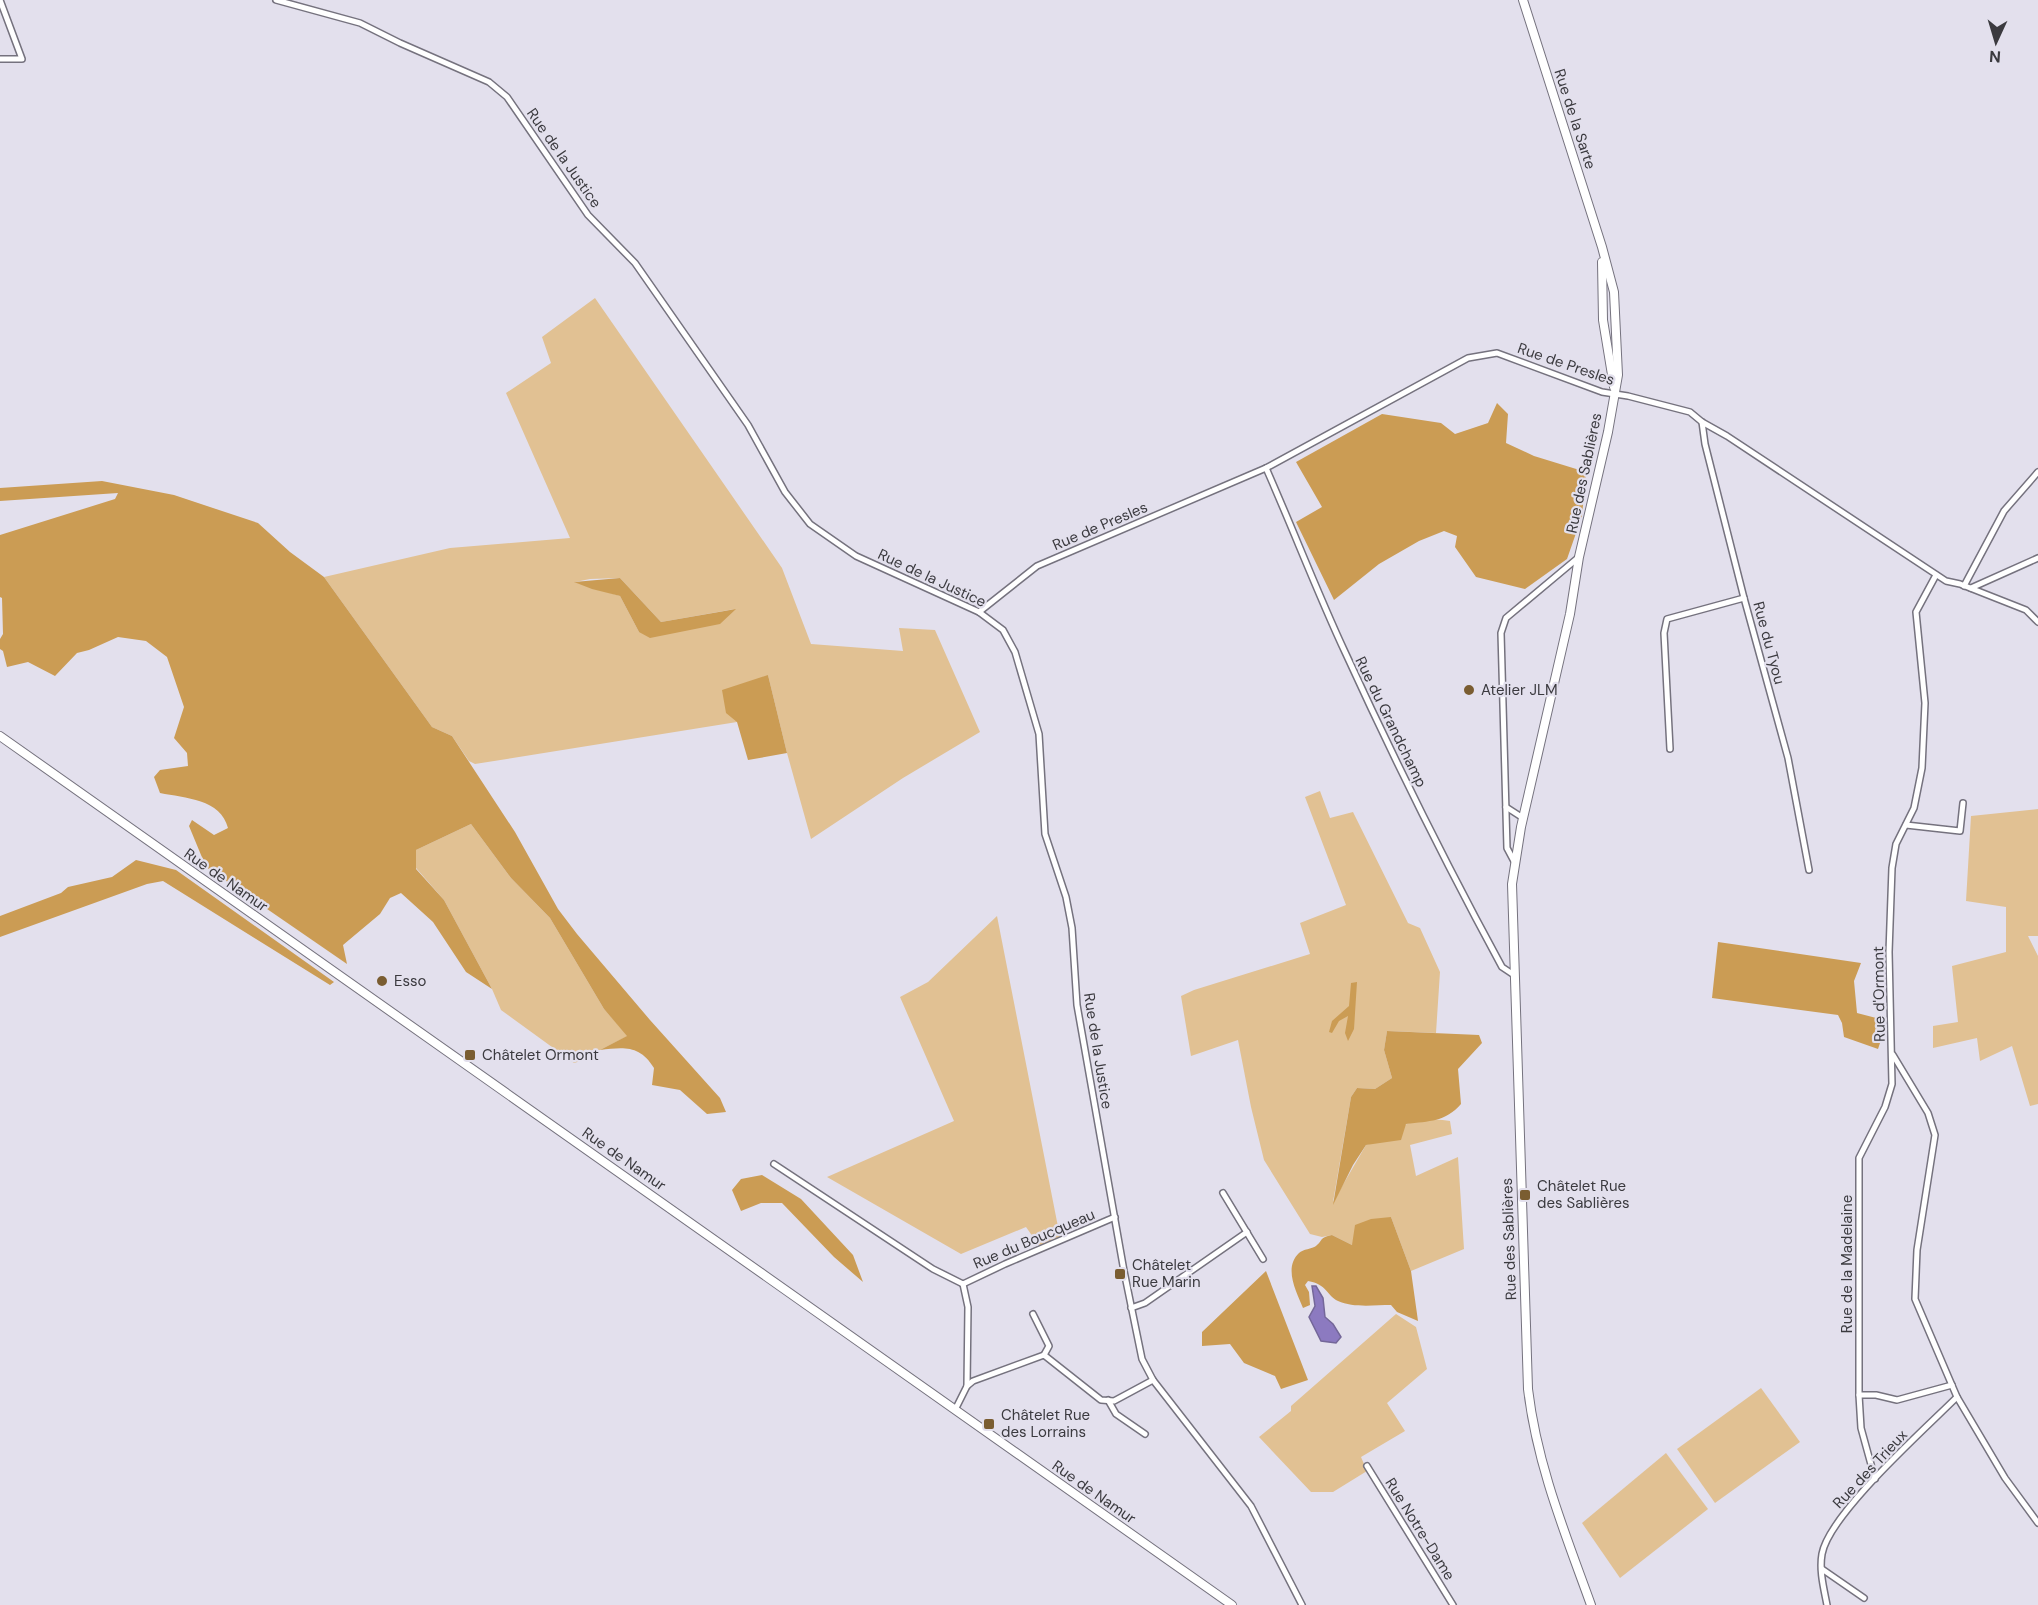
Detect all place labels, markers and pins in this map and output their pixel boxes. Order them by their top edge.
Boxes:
place label: Atelier JLM [1481,680,1558,700]
marker: Atelier JLM [1462,683,1476,697]
place label: Esso [394,971,427,991]
marker: Esso [375,974,389,988]
place label: Châtelet Ormont [482,1045,599,1065]
marker: Châtelet Ormont [463,1048,477,1062]
place label: Châtelet Rue des Sablières [1537,1176,1629,1213]
marker: Châtelet Rue des Sablières [1518,1188,1532,1202]
place label: Châtelet Rue Marin [1132,1255,1201,1292]
marker: Châtelet Rue Marin [1113,1267,1127,1281]
place label: Châtelet Rue des Lorrains [1001,1405,1090,1442]
marker: Châtelet Rue des Lorrains [982,1417,996,1431]

